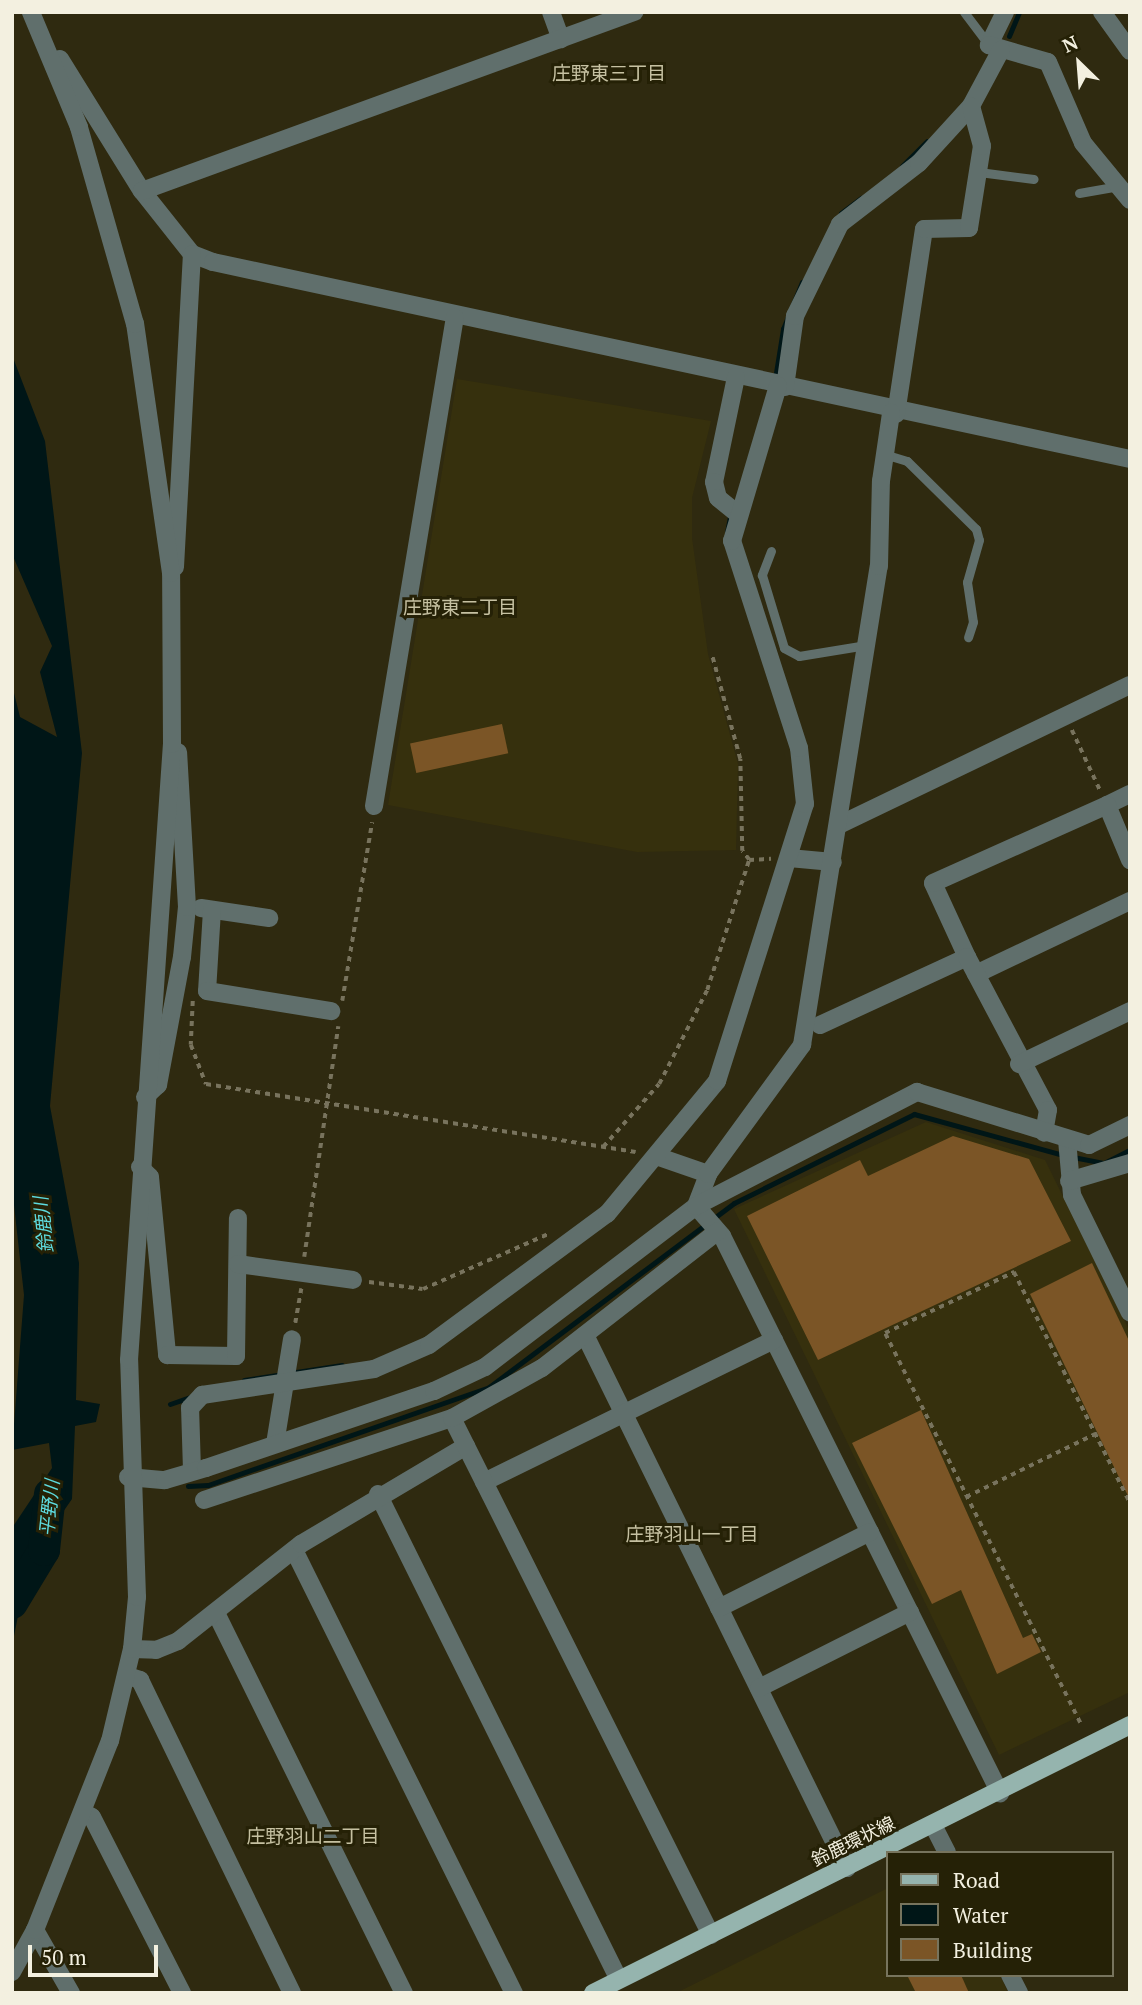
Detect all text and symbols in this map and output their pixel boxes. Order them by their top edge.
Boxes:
north arrow [1044,28,1114,98]
text: N [1058,29,1082,58]
district label: 庄野東三丁目 [552,62,666,84]
district label: 庄野東二丁目 [403,596,517,618]
water label: 鈴鹿川 [29,1195,57,1255]
water label: 平野川 [35,1478,63,1538]
district label: 庄野羽山一丁目 [626,1523,758,1545]
street label: 鈴鹿環状線 [808,1812,898,1870]
district label: 庄野羽山二丁目 [247,1825,379,1847]
legend [886,1851,1114,1977]
text: Road [953,1866,1000,1894]
text: Water [953,1901,1008,1929]
scale bar [32,1932,161,1976]
text: Building [953,1936,1032,1964]
text: 50 m [41,1943,87,1971]

